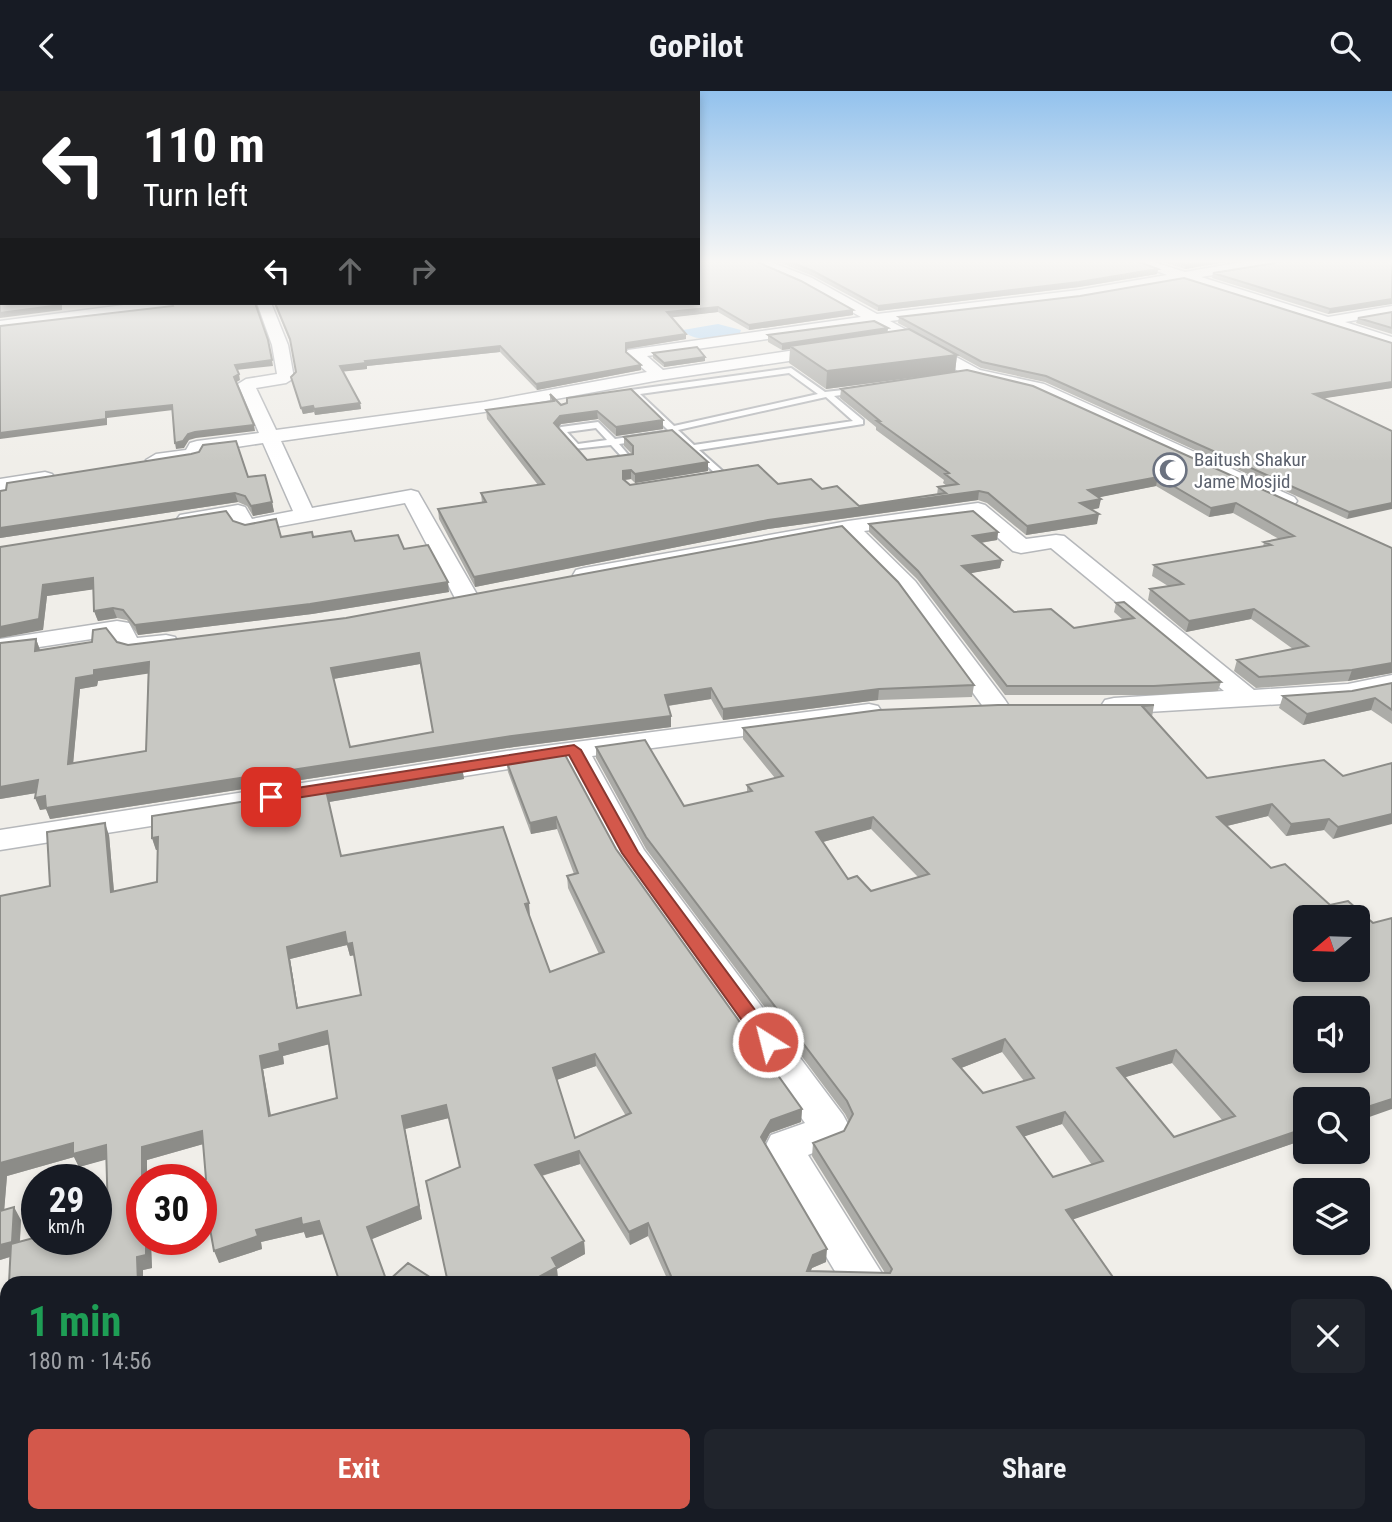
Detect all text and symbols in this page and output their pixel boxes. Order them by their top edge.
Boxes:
icon: back [28,27,66,65]
text: GoPilot [649,27,743,65]
icon: search [1326,27,1364,65]
text: 110 m [143,117,265,174]
icon: left [28,119,119,210]
text: Turn left [143,176,248,214]
icon: left [258,252,296,290]
icon: ahead [331,252,369,290]
icon: right [404,252,442,290]
place label: Baitush Shakur Jame Mosjid [1194,448,1307,493]
mosque icon: Baitush Shakur Jame Mosjid [1151,451,1189,489]
pin [241,767,301,827]
icon: arrive [252,778,290,816]
north arrow [1293,905,1370,982]
map controls [1293,905,1370,1255]
button: sound [1293,996,1370,1073]
position arrow [731,1005,805,1079]
button: search [1293,1087,1370,1164]
speed limit sign: 30 [126,1164,217,1255]
button: layers [1293,1178,1370,1255]
text: 29 [49,1180,84,1221]
text: km/h [48,1216,85,1237]
text: 1 min [28,1297,121,1346]
button: close [1291,1299,1365,1373]
text: 180 m · 14:56 [28,1348,152,1375]
button: Exit [28,1429,690,1509]
button: Share [704,1429,1365,1509]

